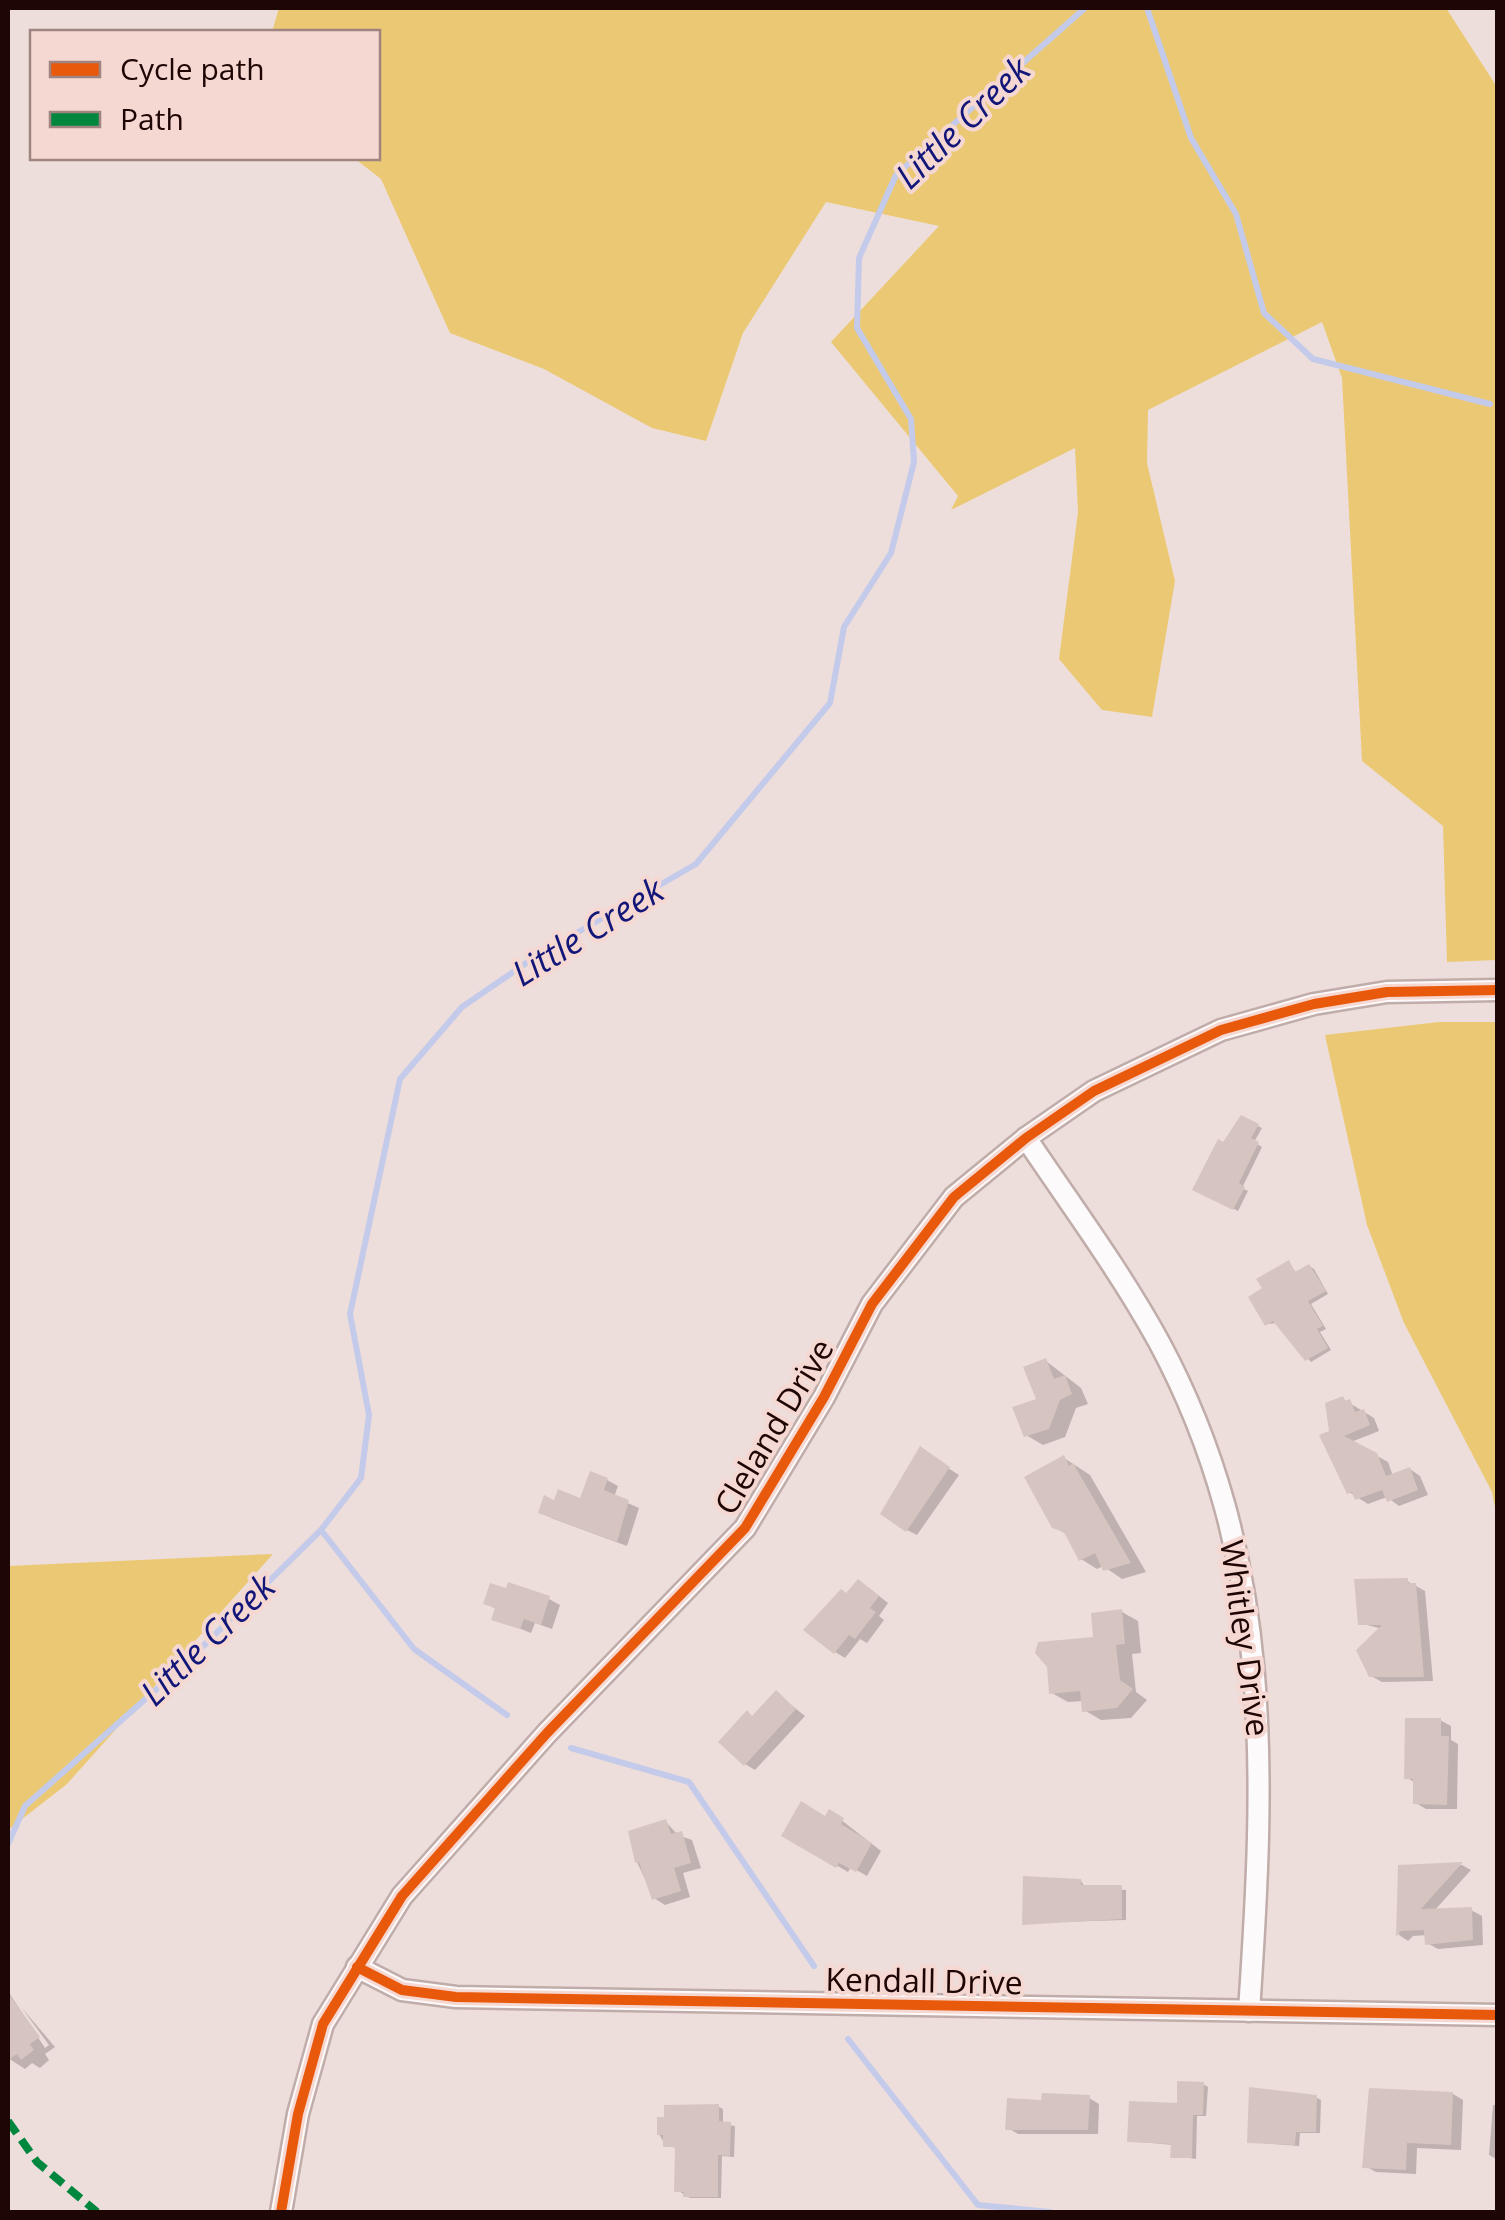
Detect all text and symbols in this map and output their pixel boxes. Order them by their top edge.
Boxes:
legend [30,30,380,160]
water label: Little Creek [884,45,1041,198]
text: Cycle path [120,48,265,89]
text: Path [120,98,184,139]
water label: Little Creek [502,865,673,996]
street label: Cleland Drive [704,1330,842,1522]
street label: Whitley Drive [1211,1537,1281,1739]
water label: Little Creek [129,1562,286,1715]
street label: Kendall Drive [825,1957,1023,2003]

